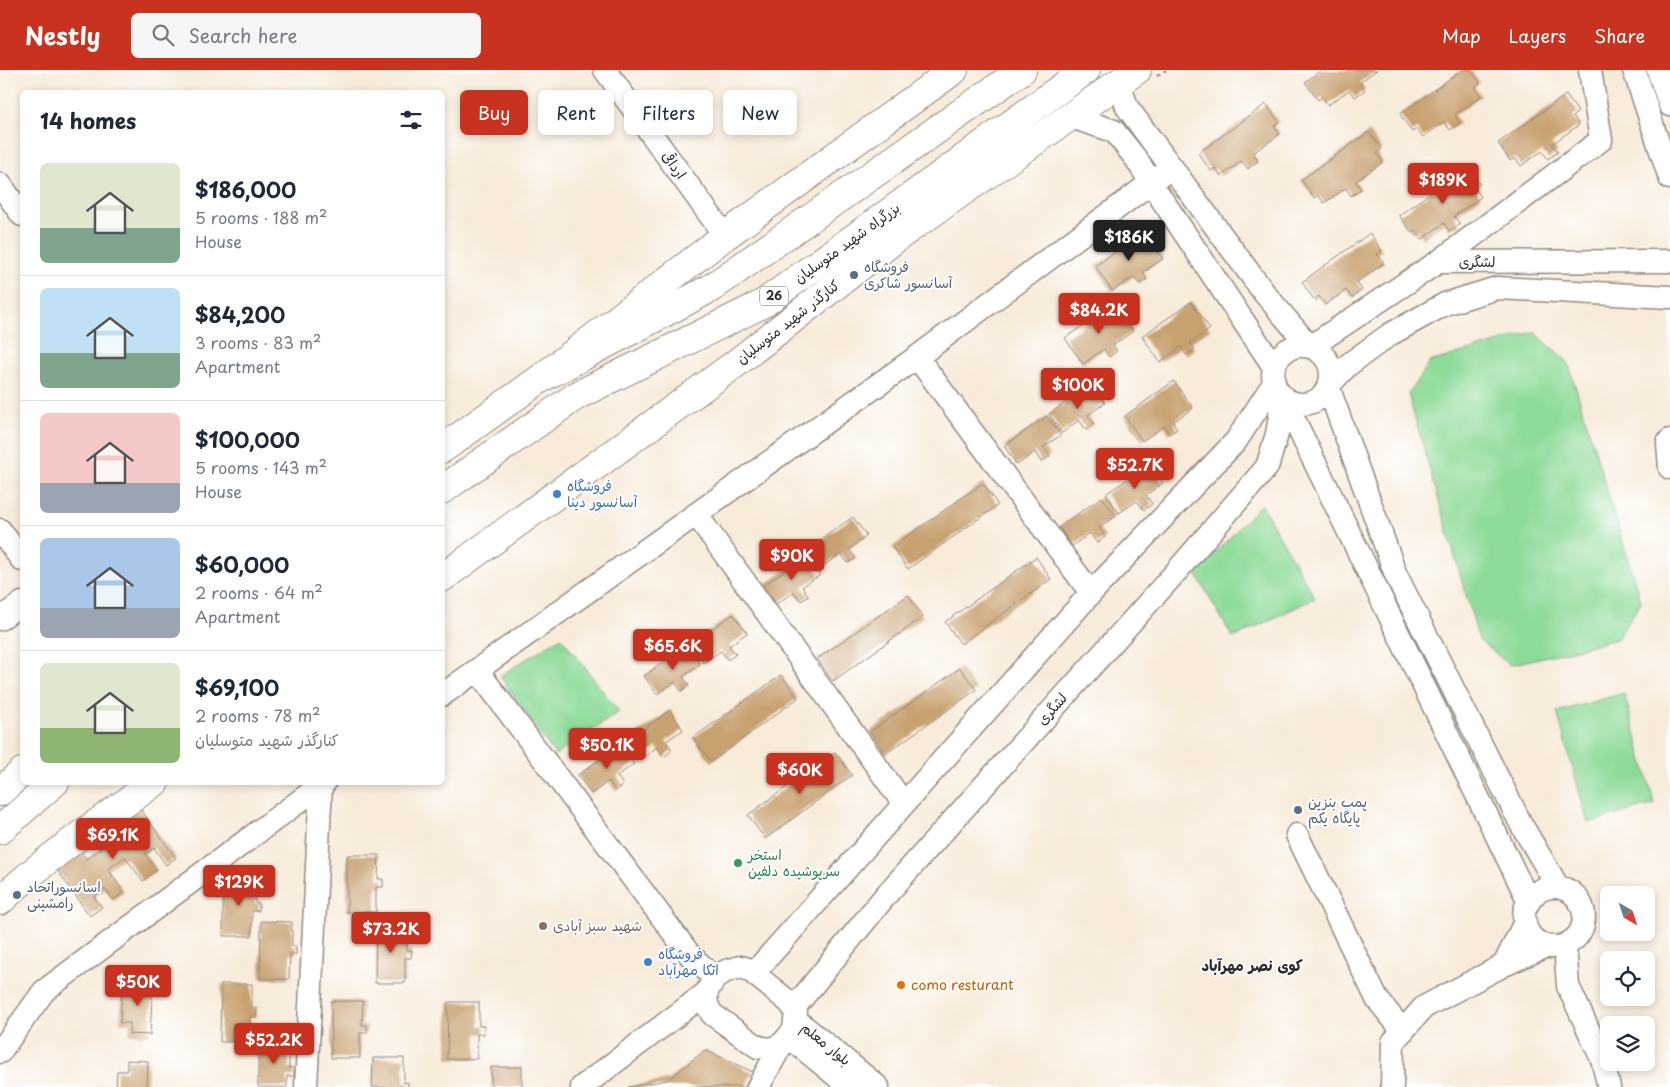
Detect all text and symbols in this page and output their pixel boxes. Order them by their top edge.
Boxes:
search box [131,13,481,58]
text: Nestly [25,17,101,53]
icon: search [149,21,177,49]
text: Search here [189,21,297,49]
text: Map [1442,22,1481,49]
text: Layers [1509,22,1566,49]
text: Share [1594,22,1645,49]
chip: Buy [460,90,528,135]
chip: Rent [538,90,614,135]
chip: Filters [624,90,713,135]
chip: New [723,90,797,135]
text: 14 homes [40,104,136,136]
icon: filters [397,106,425,134]
street label: ارداقی [657,146,692,183]
pin: $189K [1408,162,1478,205]
text: $189K [1419,167,1467,191]
text: $186,000 [195,173,296,205]
icon: home [80,183,140,243]
street label: بزرگراه شهید متوسلیان [790,197,904,288]
text: 5 rooms · 188 m² [195,205,327,229]
pin: $186K [1094,220,1164,262]
text: $186K [1104,224,1154,248]
text: House [195,229,242,253]
street label: لشگری [1459,251,1495,272]
place label: فروشگاه آسانسور شاکری [864,256,953,293]
marker: فروشگاه آسانسور شاکری [848,269,860,281]
street label: کنارگذر شهید متوسلیان [732,275,844,369]
road number: 26 [760,287,788,306]
pin: $84.2K [1058,292,1140,335]
text: $84.2K [1070,297,1128,321]
text: $84,200 [195,298,285,330]
icon: home [80,308,140,368]
text: 3 rooms · 83 m² [195,330,321,354]
text: Apartment [195,354,280,378]
pin: $100K [1043,368,1113,410]
text: $100K [1052,372,1104,396]
text: $100,000 [195,423,300,455]
icon: home [80,433,140,493]
pin: $52.7K [1094,448,1176,490]
text: $52.7K [1107,452,1163,476]
text: 5 rooms · 143 m² [195,455,327,479]
place label: فروشگاه آسانسور دینا [567,475,638,512]
text: House [195,479,242,503]
marker: فروشگاه آسانسور دینا [551,488,563,500]
pin: $90K [762,538,822,581]
text: $90K [770,543,814,567]
text: $60,000 [195,548,289,580]
icon: home [80,558,140,618]
text: 2 rooms · 64 m² [195,580,323,604]
text: Apartment [195,604,280,628]
pin: $65.6K [632,628,714,671]
text: $65.6K [644,633,702,657]
text: $69,100 [195,671,279,703]
icon: home [80,683,140,743]
street label: لشگری [1032,688,1072,729]
text: 2 rooms · 78 m² [195,703,321,727]
text: کنارگذر شهید متوسلیان [195,727,339,751]
pin: $50.1K [566,728,648,770]
text: $50.1K [580,732,634,756]
pin: $60K [770,752,830,795]
text: $60K [777,757,823,781]
place label: پمپ بنزين پايگاه يكم [1308,791,1367,829]
marker: پمپ بنزين پايگاه يكم [1292,804,1304,816]
pin: $69.1K [72,818,154,860]
text: $69.1K [87,822,139,846]
place label: استخر سرپوشیده دلفین [747,844,840,881]
marker: استخر سرپوشیده دلفین [732,857,744,869]
pin: $129K [204,864,274,907]
text: $129K [214,869,264,893]
place label: اسانسوراتحاد رامشینی [27,876,101,913]
north arrow [1600,886,1655,941]
map controls [1600,886,1655,1071]
marker: اسانسوراتحاد رامشینی [11,889,23,901]
pin: $73.2K [350,912,432,954]
place label: شهید سبز آبادی [553,915,642,936]
text: $73.2K [362,916,420,940]
marker: شهید سبز آبادی [537,920,549,932]
place label: فروشگاه اتکا مهرآباد [658,943,719,980]
button: locate [1600,951,1655,1006]
district label: کوی نصر مهرآباد [1201,953,1303,976]
marker: فروشگاه اتکا مهرآباد [642,956,654,968]
pin: $50K [108,964,168,1007]
text: $50K [116,969,160,993]
place label: como resturant [911,974,1014,995]
marker: como resturant [895,979,907,991]
button: layers [1600,1016,1655,1071]
street label: بلوار معلم [796,1017,856,1071]
pin: $52.2K [233,1022,315,1065]
text: $52.2K [245,1027,303,1051]

